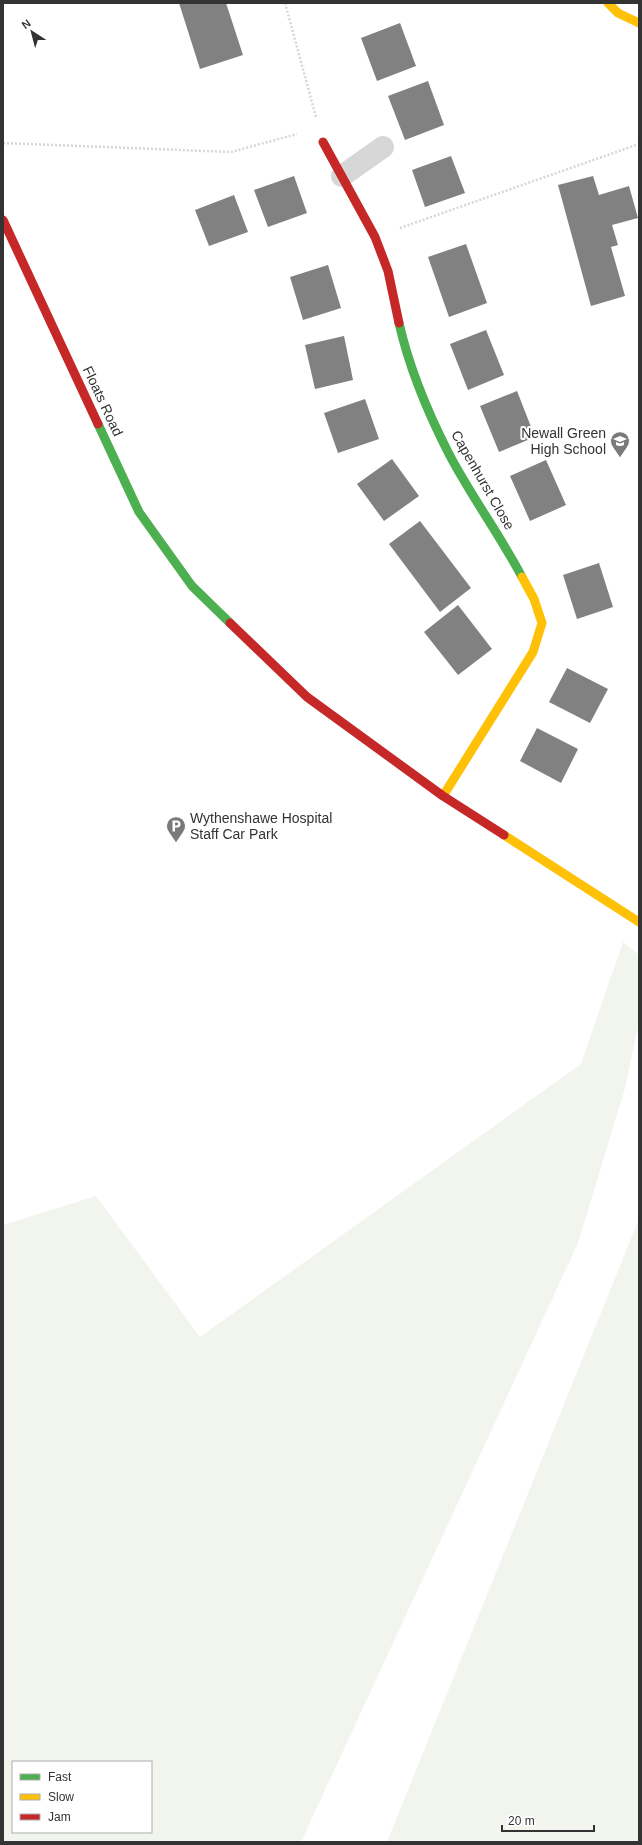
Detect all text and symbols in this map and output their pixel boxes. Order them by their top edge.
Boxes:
north arrow [12,12,52,52]
text: N [19,17,33,31]
street label: Floats Road [80,363,126,439]
place label: Newall Green High School [521,425,606,457]
street label: Capenhurst Close [448,427,518,533]
school or university icon: Newall Green High School [609,430,631,458]
place label: Wythenshawe Hospital Staff Car Park [190,810,332,842]
parking icon: Wythenshawe Hospital Staff Car Park [165,815,187,843]
legend [12,1761,152,1833]
text: Fast [48,1770,72,1784]
text: Slow [48,1790,74,1804]
scale bar [502,1807,594,1833]
text: Jam [48,1810,71,1824]
text: 20 m [508,1814,535,1828]

